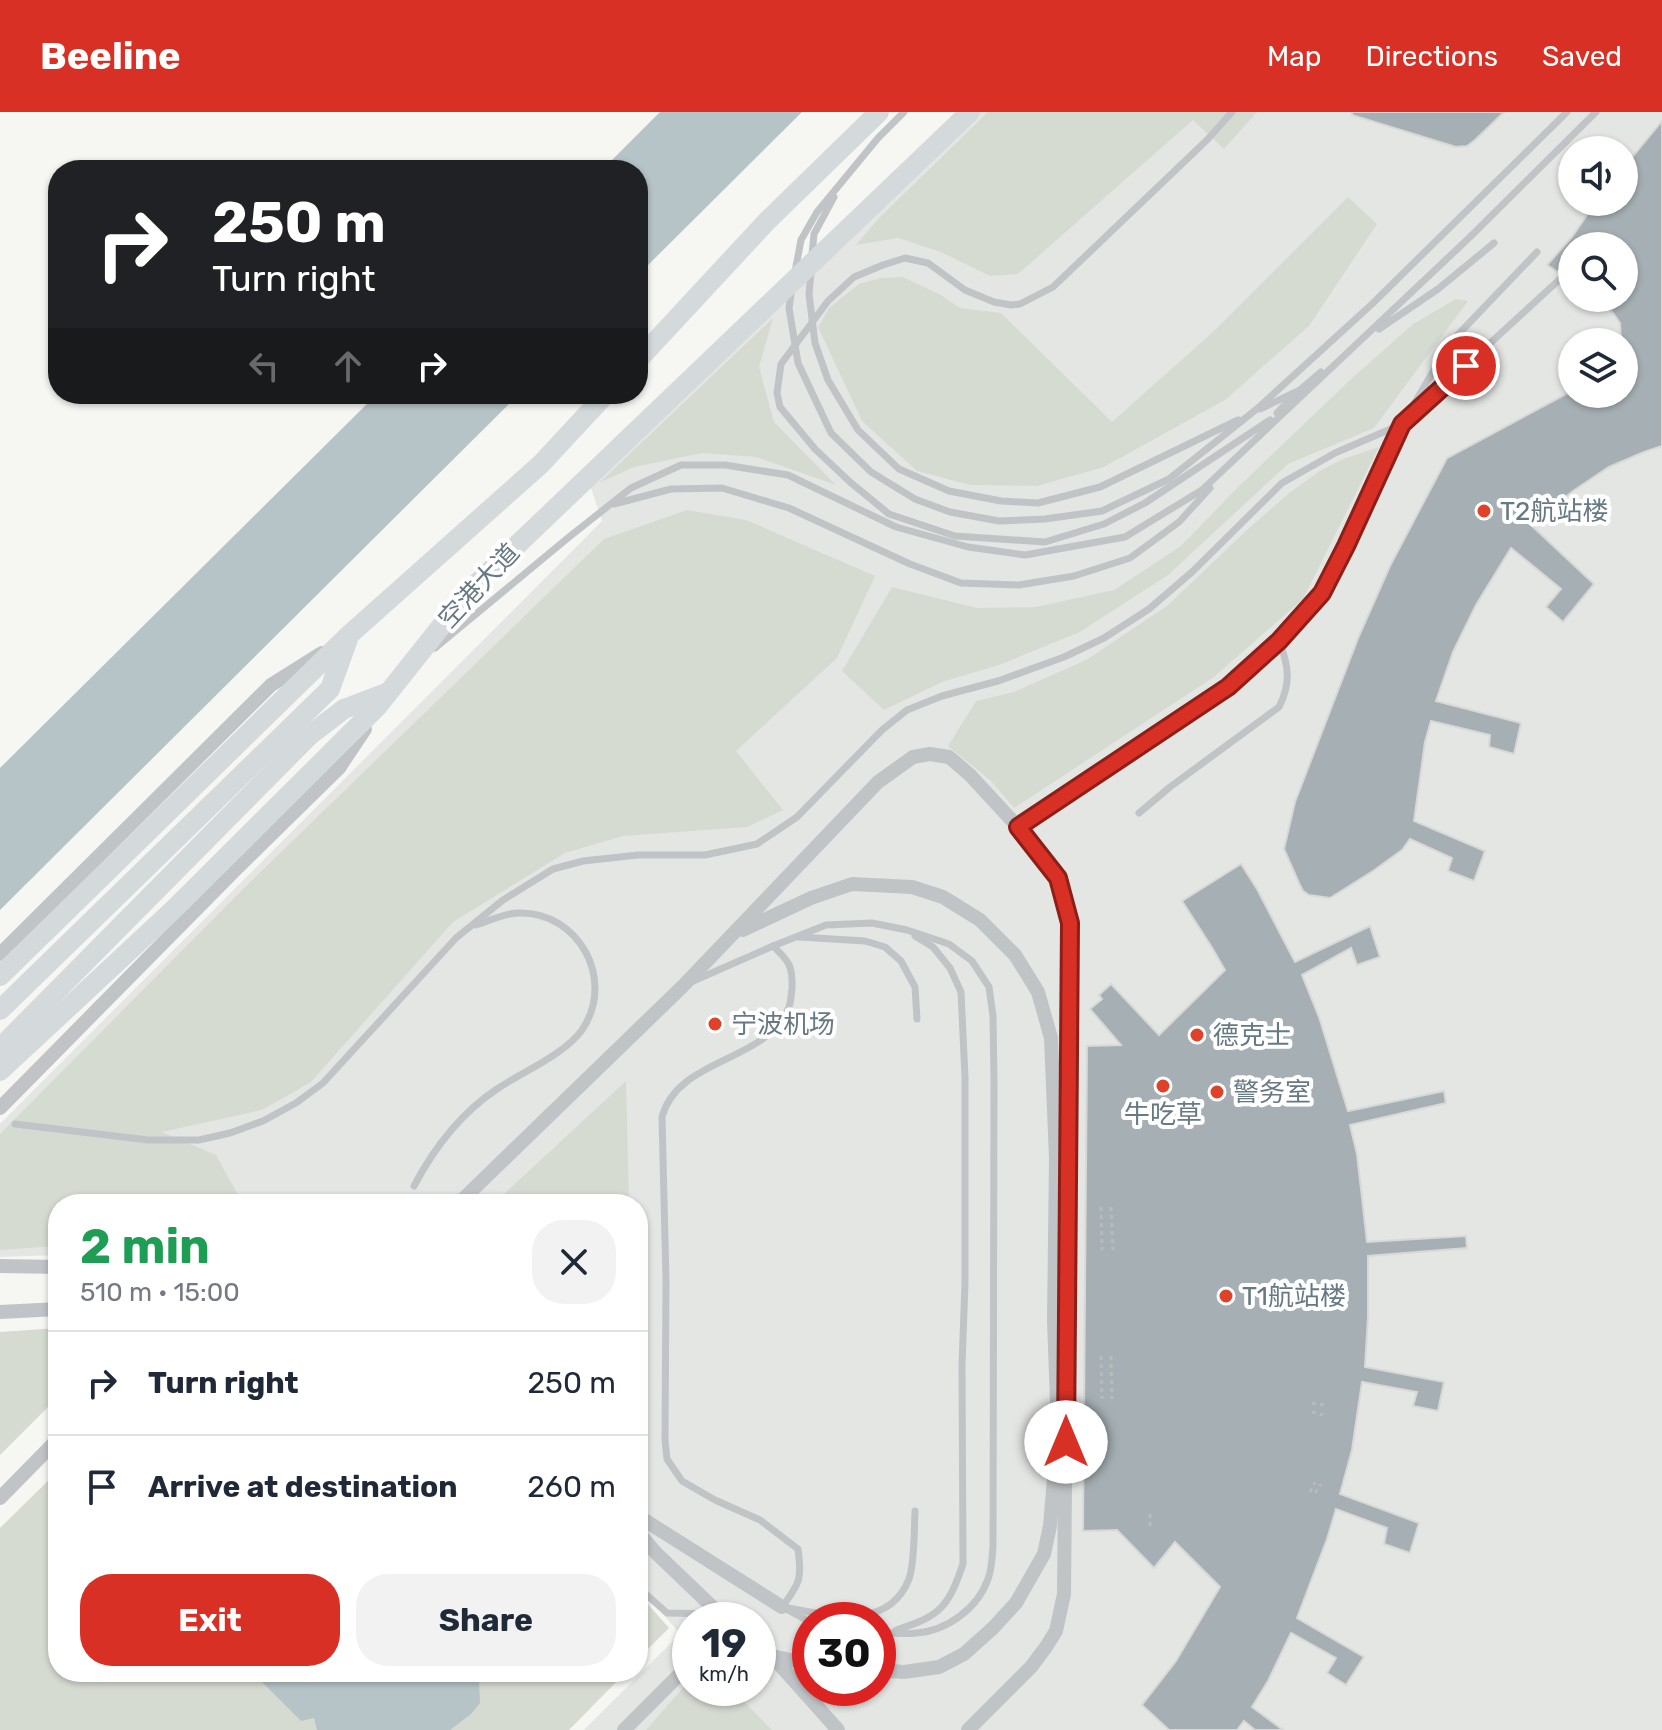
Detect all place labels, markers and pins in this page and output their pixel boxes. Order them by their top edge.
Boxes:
pin [1432,332,1500,400]
place label: T2航站楼 [1500,496,1608,527]
marker: T2航站楼 [1475,502,1493,520]
place label: 宁波机场 [731,1009,835,1040]
marker: 宁波机场 [706,1015,724,1033]
place label: 德克士 [1213,1020,1291,1051]
marker: 德克士 [1188,1026,1206,1044]
marker: 牛吃草 [1154,1077,1172,1095]
place label: 警务室 [1233,1077,1311,1108]
marker: 警务室 [1208,1083,1226,1101]
place label: 牛吃草 [1124,1099,1202,1130]
place label: T1航站楼 [1242,1281,1346,1312]
marker: T1航站楼 [1217,1287,1235,1305]

